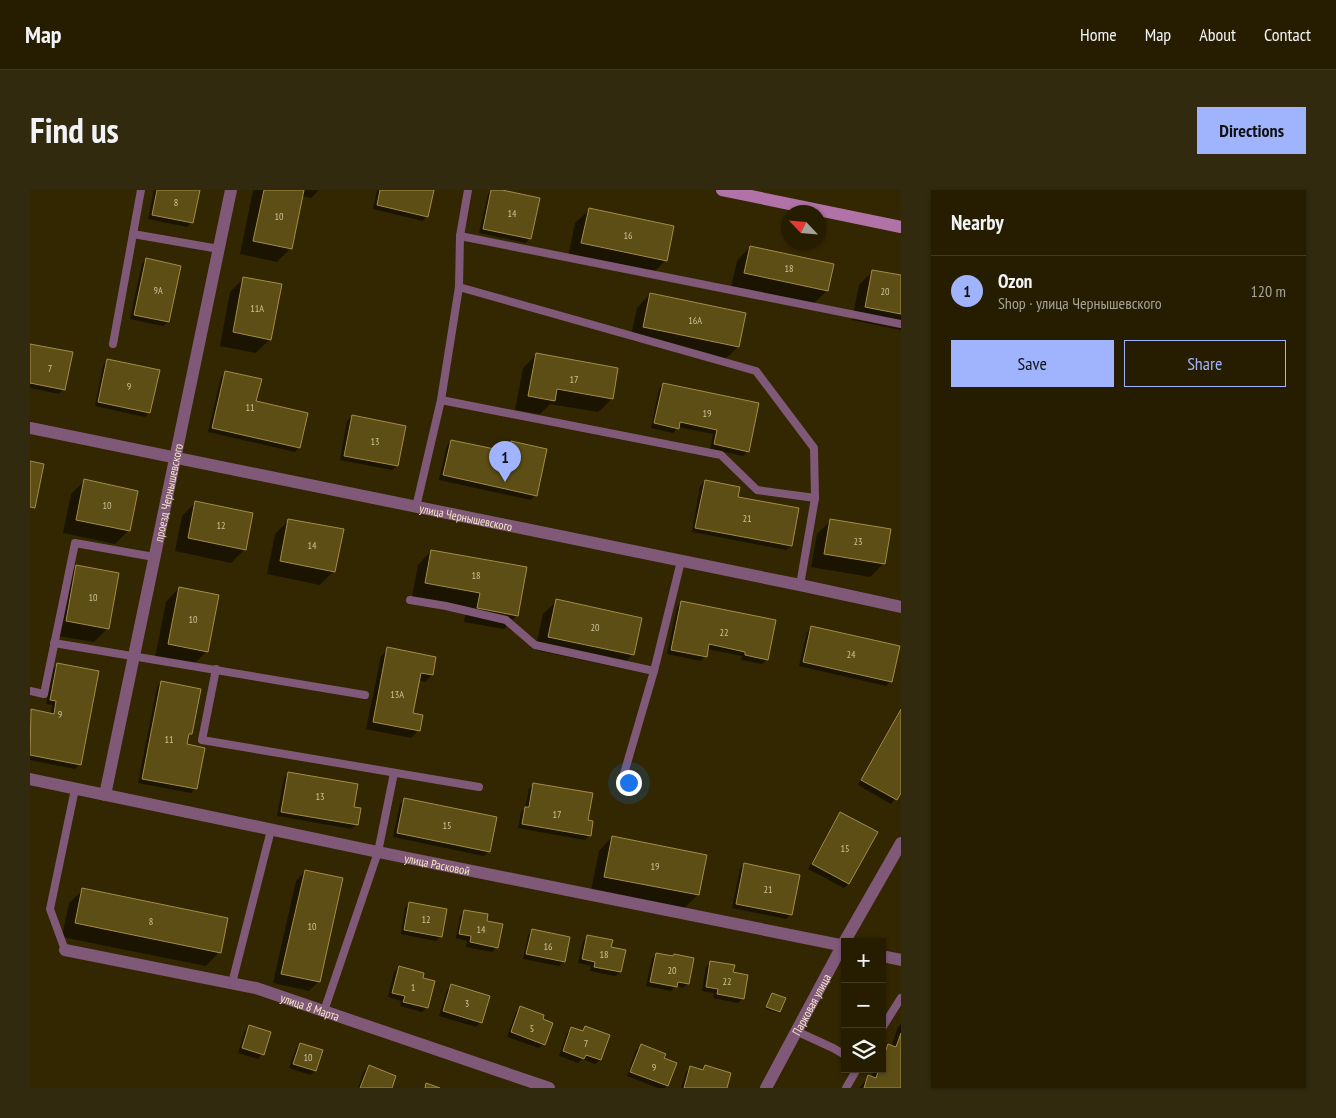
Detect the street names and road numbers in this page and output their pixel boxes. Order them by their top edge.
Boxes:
street label: проезд Чернышевского [150,442,186,543]
street label: улица Чернышевского [418,500,514,534]
street label: улица Расковой [403,850,471,878]
street label: Парковая улица [788,971,833,1038]
street label: улица 8 Марта [279,989,342,1024]

